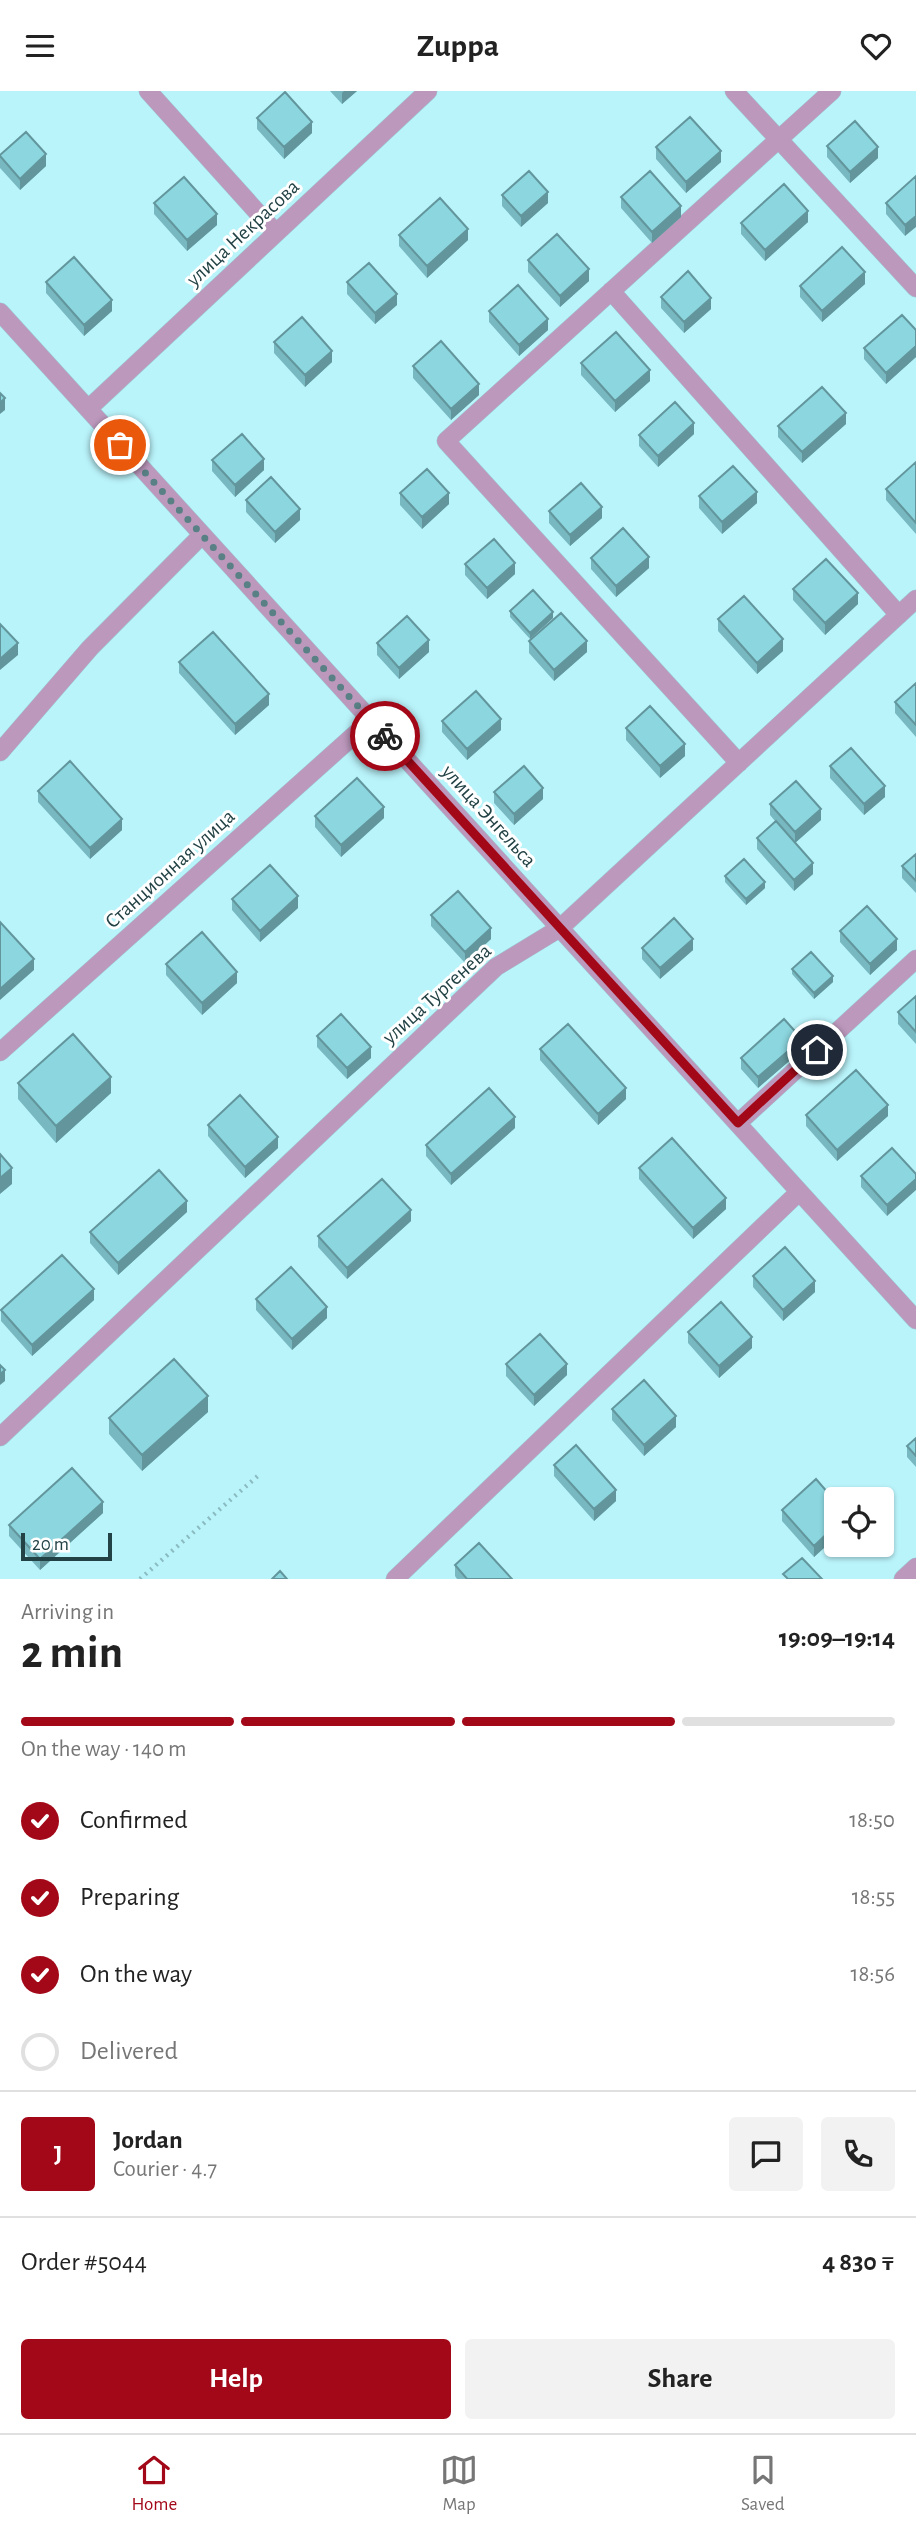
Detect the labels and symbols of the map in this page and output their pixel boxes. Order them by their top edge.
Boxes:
street label: улица Некрасова [182,176,304,291]
pin [90,415,150,475]
courier [350,701,420,771]
street label: улица Энгельса [437,760,540,871]
street label: Станционная улица [101,805,239,932]
street label: улица Тургенева [378,940,496,1049]
pin [787,1020,847,1080]
scale bar [21,1530,112,1562]

